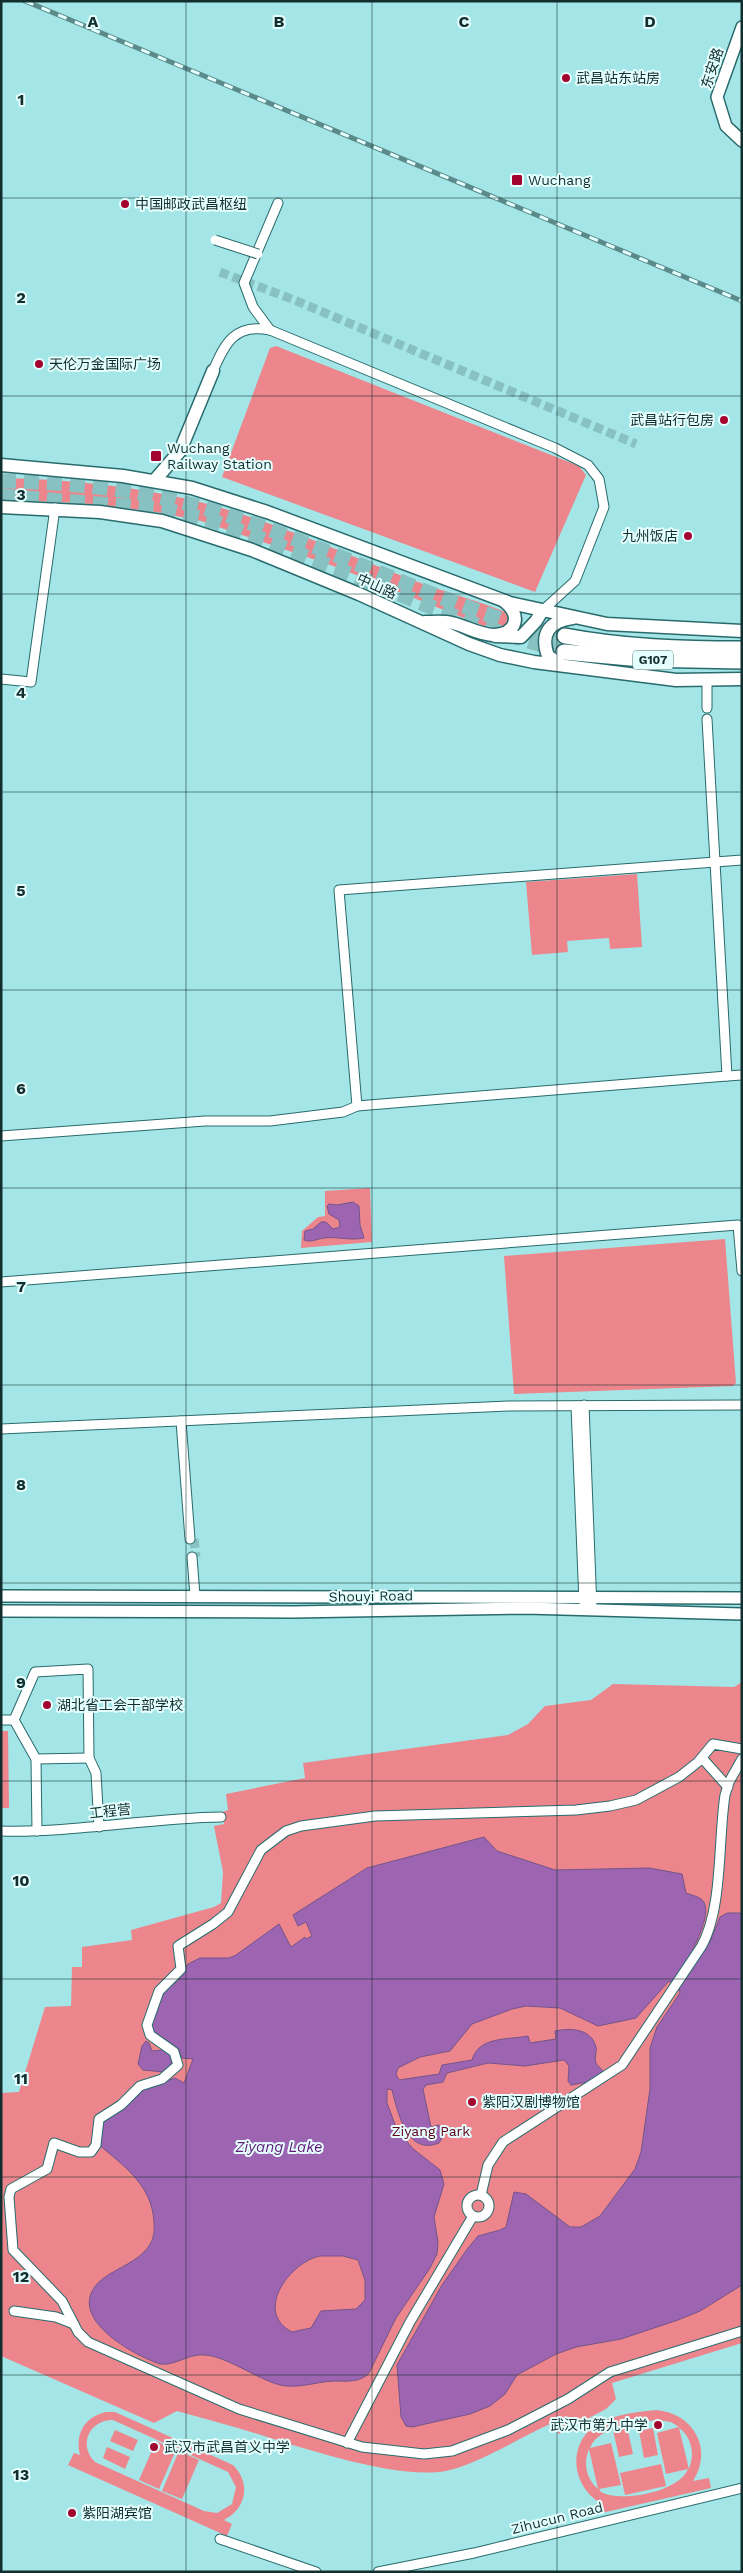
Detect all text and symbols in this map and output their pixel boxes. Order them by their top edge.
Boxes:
text: A [88,12,99,31]
text: B [274,12,285,31]
text: C [459,12,470,31]
text: D [644,12,656,31]
street label: 东安路 [698,46,726,90]
place label: 武昌站东站房 [576,70,660,86]
marker: 武昌站东站房 [560,72,572,84]
text: 1 [18,90,24,109]
place label: Wuchang [528,172,591,188]
marker: Wuchang [510,173,524,187]
place label: 中国邮政武昌枢纽 [135,196,247,212]
marker: 中国邮政武昌枢纽 [119,198,131,210]
text: 2 [16,288,26,307]
place label: 天伦万金国际广场 [49,356,161,372]
marker: 天伦万金国际广场 [33,358,45,370]
place label: 武昌站行包房 [630,412,714,428]
marker: 武昌站行包房 [718,414,730,426]
place label: Wuchang Railway Station [167,440,272,472]
marker: Wuchang Railway Station [149,449,163,463]
text: 3 [16,485,26,504]
place label: 九州饭店 [622,528,678,544]
marker: 九州饭店 [682,530,694,542]
street label: 中山路 [355,570,399,602]
road number: G107 [633,650,673,670]
text: 4 [16,683,26,702]
text: 5 [16,881,26,900]
text: 6 [16,1079,26,1098]
text: 7 [16,1277,26,1296]
text: 8 [16,1475,26,1494]
street label: Shouyi Road [329,1587,413,1605]
text: 9 [16,1673,26,1692]
place label: 湖北省工会干部学校 [57,1697,183,1713]
marker: 湖北省工会干部学校 [41,1699,53,1711]
street label: 工程营 [88,1801,132,1821]
text: 10 [12,1871,30,1890]
text: 11 [14,2069,28,2088]
place label: 紫阳汉剧博物馆 [482,2094,580,2110]
marker: 紫阳汉剧博物馆 [466,2096,478,2108]
park label: Ziyang Park [392,2123,470,2139]
water label: Ziyang Lake [234,2138,323,2156]
text: 12 [13,2267,29,2286]
place label: 武汉市第九中学 [550,2417,648,2433]
marker: 武汉市第九中学 [652,2419,664,2431]
place label: 武汉市武昌首义中学 [164,2439,290,2455]
marker: 武汉市武昌首义中学 [148,2441,160,2453]
text: 13 [13,2465,29,2484]
street label: Zihucun Road [509,2499,605,2537]
place label: 紫阳湖宾馆 [82,2505,152,2521]
marker: 紫阳湖宾馆 [66,2507,78,2519]

